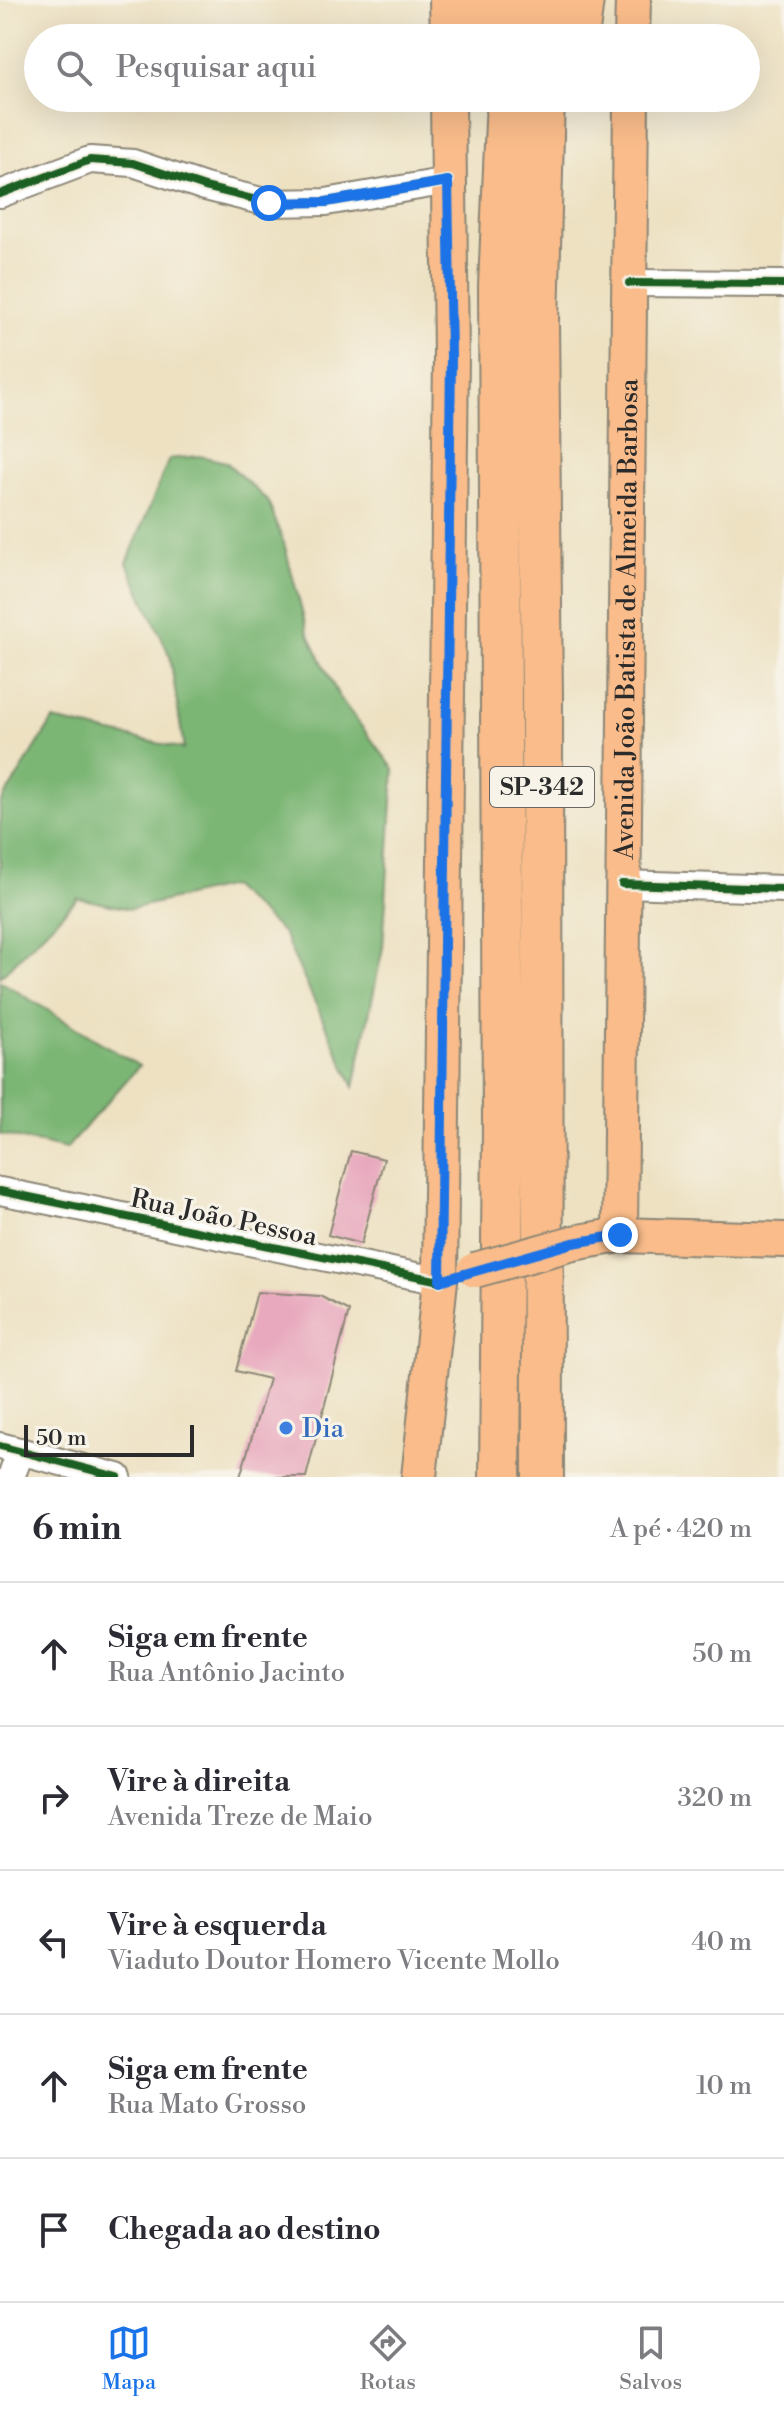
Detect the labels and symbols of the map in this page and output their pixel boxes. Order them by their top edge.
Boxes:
route start [251,185,287,221]
street label: Avenida João Batista de Almeida Barbosa [609,378,645,861]
road number: SP-342 [490,767,594,807]
street label: Rua João Pessoa [128,1183,321,1254]
route end [602,1217,638,1253]
place label: Dia [302,1413,345,1445]
marker: Dia [277,1419,295,1437]
scale bar [24,1421,194,1457]

